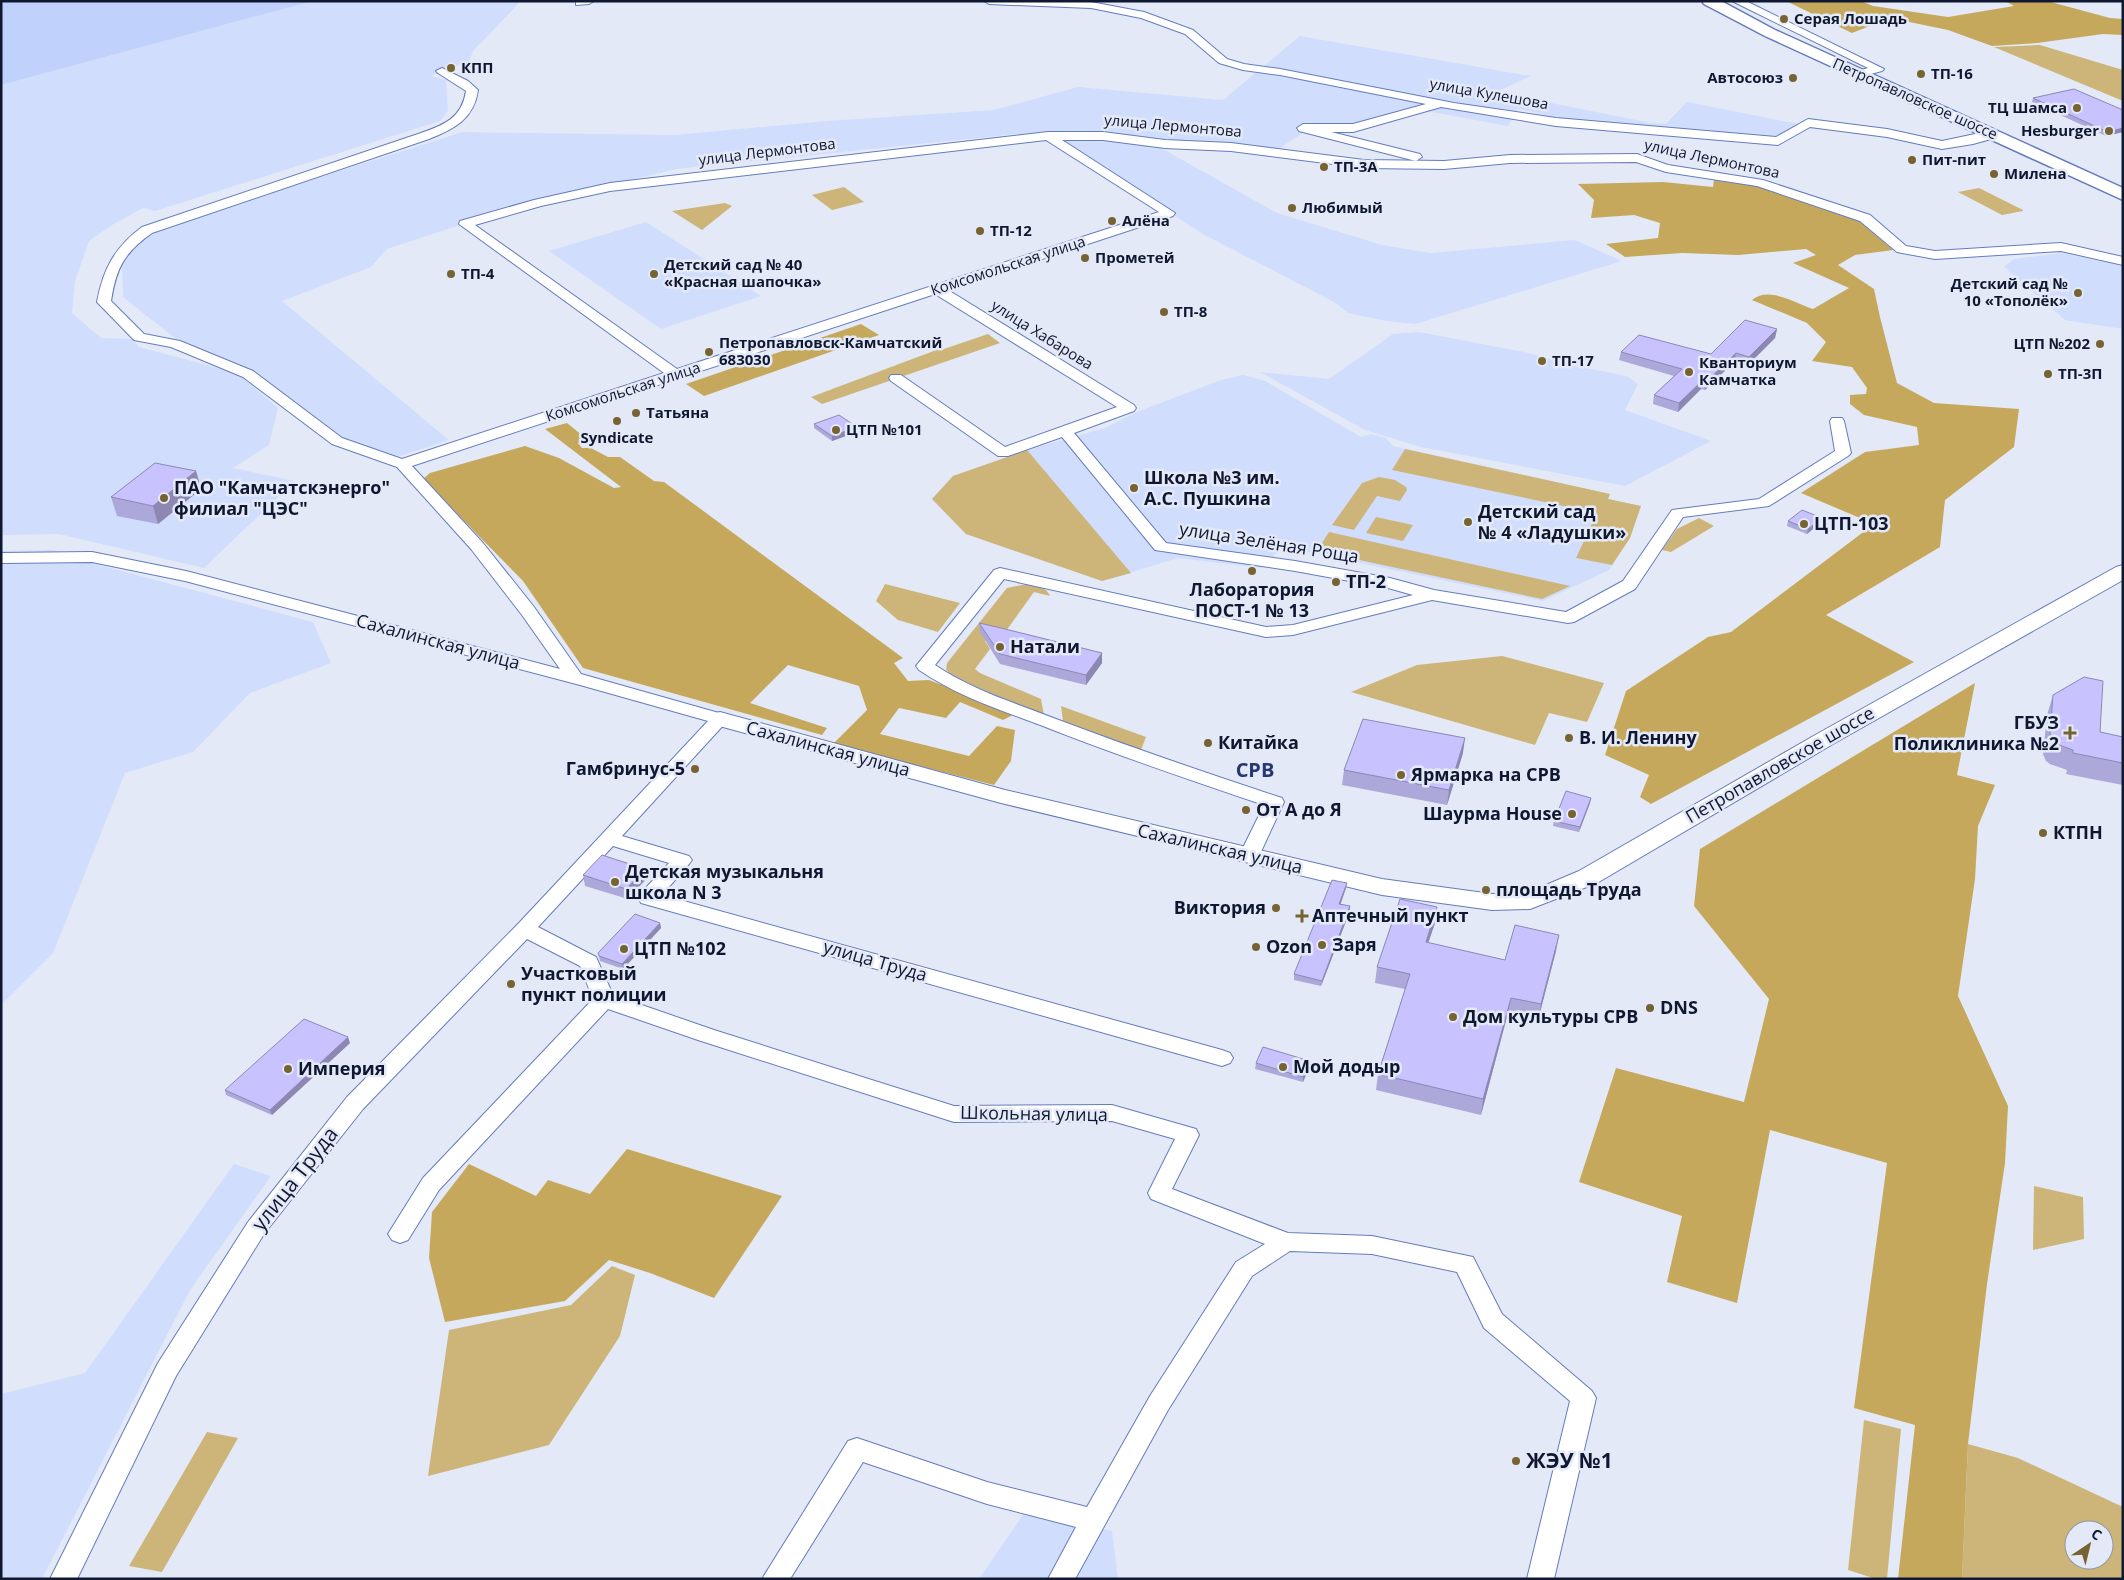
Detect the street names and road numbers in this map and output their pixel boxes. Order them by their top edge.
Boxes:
street label: Петропавловское шоссе [1830,53,2001,144]
street label: улица Кулешова [1428,73,1550,113]
street label: улица Лермонтова [1104,109,1243,141]
street label: улица Лермонтова [697,133,837,169]
street label: улица Лермонтова [1643,134,1782,182]
street label: Комсомольская улица [928,231,1088,300]
street label: улица Хабарова [988,295,1097,374]
street label: Комсомольская улица [543,357,703,426]
street label: улица Зелёная Роща [1178,516,1361,568]
street label: Сахалинская улица [354,608,523,674]
street label: Петропавловское шоссе [1681,700,1878,828]
street label: Сахалинская улица [744,715,913,781]
street label: Сахалинская улица [1135,817,1305,879]
street label: улица Труда [821,934,930,986]
street label: Школьная улица [960,1100,1108,1126]
street label: улица Труда [245,1121,344,1236]

